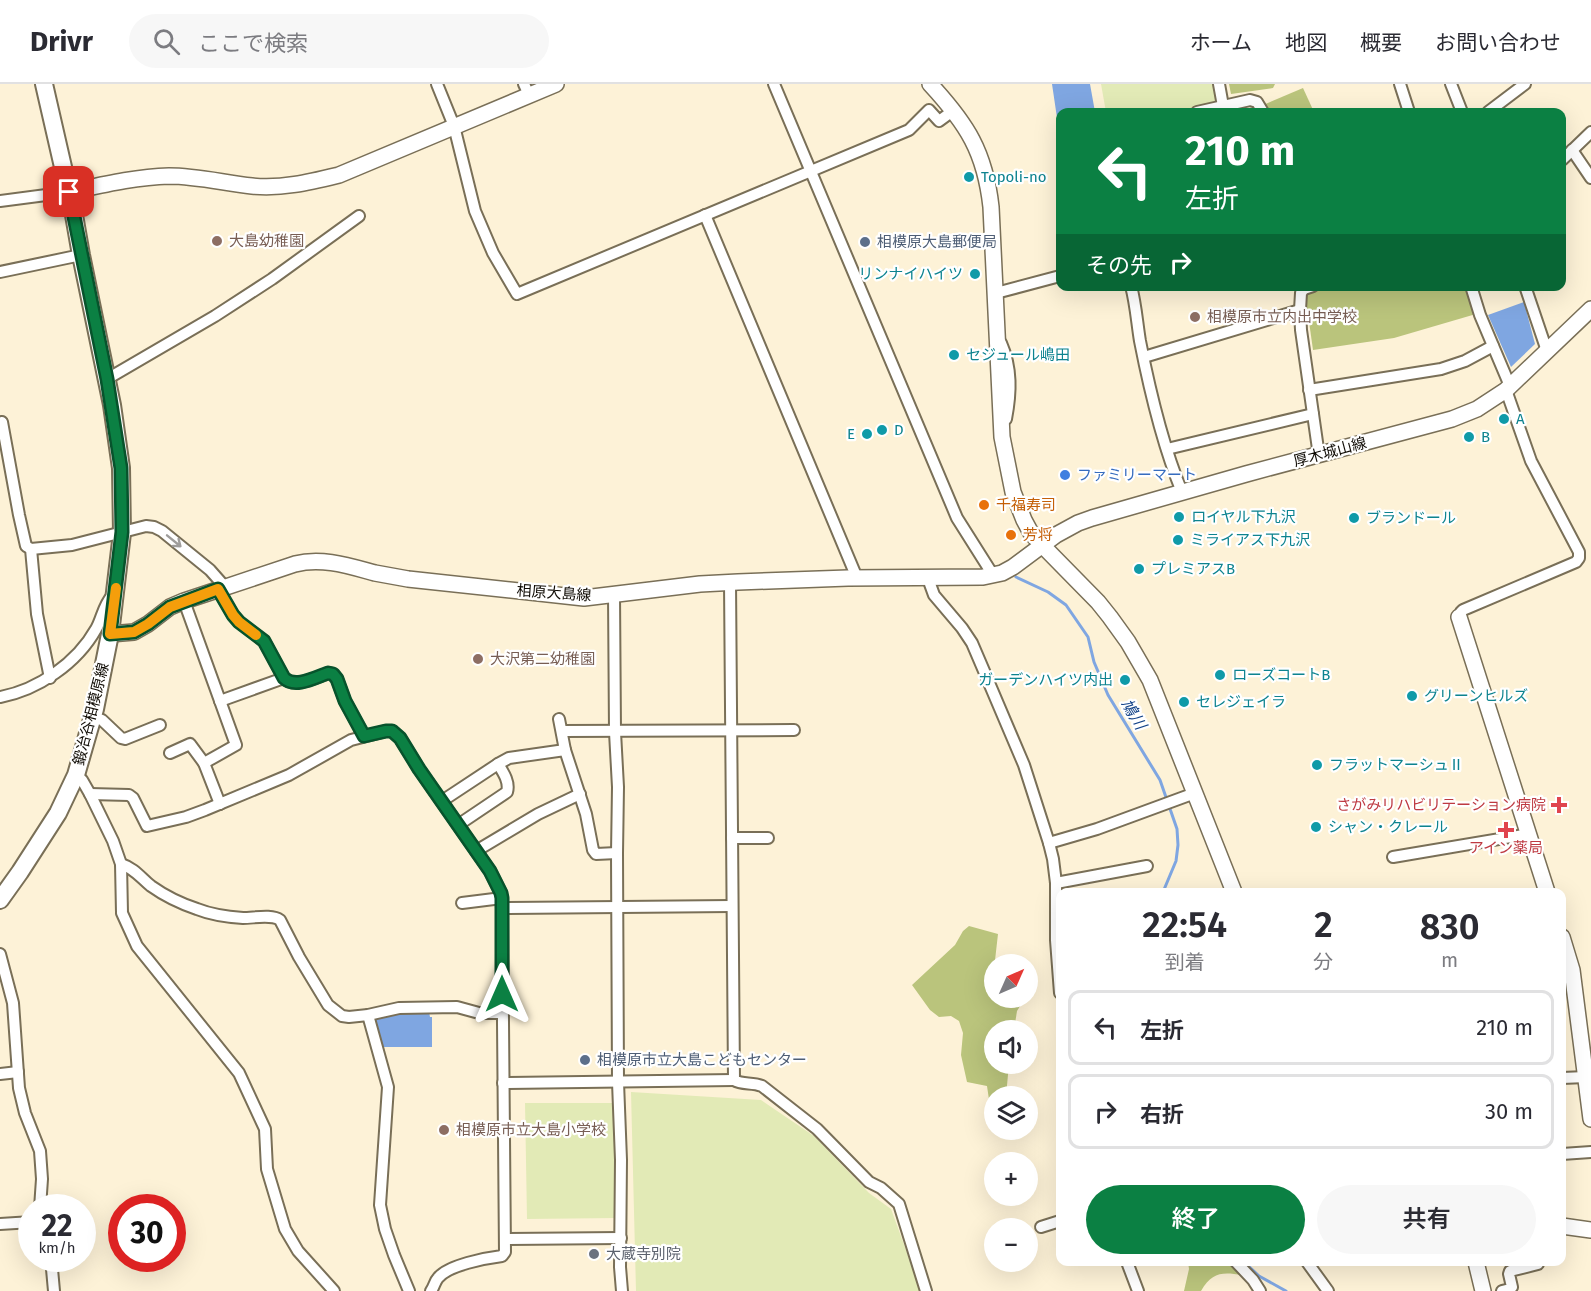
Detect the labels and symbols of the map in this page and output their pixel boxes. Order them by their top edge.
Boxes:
pin [43,166,94,217]
place label: Topoli-no [981,168,1047,186]
marker: Topoli-no [962,170,976,184]
place label: 大島幼稚園 [229,232,304,250]
place label: 相模原大島郵便局 [877,233,997,251]
marker: 大島幼稚園 [210,234,224,248]
marker: 相模原大島郵便局 [858,235,872,249]
place label: リンナイハイツ [859,265,963,283]
marker: リンナイハイツ [968,267,982,281]
place label: 相模原市立内出中学校 [1207,308,1357,326]
marker: 相模原市立内出中学校 [1188,310,1202,324]
place label: セジュール嶋田 [966,346,1070,364]
marker: セジュール嶋田 [947,348,961,362]
place label: A [1516,410,1525,428]
marker: A [1497,412,1511,426]
place label: D [894,421,904,439]
marker: D [875,423,889,437]
place label: E [847,425,855,443]
marker: E [860,427,874,441]
place label: B [1481,428,1490,446]
marker: B [1462,430,1476,444]
street label: 厚木城山線 [1291,434,1369,470]
place label: ファミリーマート [1077,466,1197,484]
marker: ファミリーマート [1058,468,1072,482]
place label: 千福寿司 [996,496,1056,514]
marker: 千福寿司 [977,498,991,512]
place label: ロイヤル下九沢 [1191,508,1296,526]
place label: ブランドール [1366,509,1456,527]
marker: ロイヤル下九沢 [1172,510,1186,524]
marker: ブランドール [1347,511,1361,525]
place label: 芳将 [1023,526,1053,544]
marker: 芳将 [1004,528,1018,542]
place label: ミライアス下九沢 [1190,531,1310,549]
marker: ミライアス下九沢 [1171,533,1185,547]
one-way arrow [166,535,182,548]
place label: プレミアスB [1151,560,1235,578]
marker: プレミアスB [1132,562,1146,576]
street label: 相原大島線 [516,581,592,605]
place label: 大沢第二幼稚園 [490,650,595,668]
marker: 大沢第二幼稚園 [471,652,485,666]
street label: 鍛冶谷相模原線 [70,661,112,767]
place label: ローズコートB [1232,666,1330,684]
marker: ローズコートB [1213,668,1227,682]
place label: ガーデンハイツ内出 [978,671,1113,689]
marker: ガーデンハイツ内出 [1118,673,1132,687]
place label: グリーンヒルズ [1424,687,1528,705]
marker: グリーンヒルズ [1405,689,1419,703]
place label: セレジェイラ [1196,693,1286,711]
marker: セレジェイラ [1177,695,1191,709]
water label: 鳩川 [1117,696,1151,735]
place label: フラットマーシュⅡ [1329,756,1464,774]
marker: フラットマーシュⅡ [1310,758,1324,772]
place label: さがみリハビリテーション病院 [1336,796,1546,814]
marker: さがみリハビリテーション病院 [1550,796,1568,814]
place label: シャン・クレール [1328,818,1448,836]
marker: シャン・クレール [1309,820,1323,834]
marker: アイン薬局 [1499,823,1513,837]
place label: アイン薬局 [1469,839,1543,857]
north arrow [984,954,1038,1008]
position arrow [470,962,534,1026]
place label: 相模原市立大島こどもセンター [597,1051,807,1069]
marker: 相模原市立大島こどもセンター [578,1053,592,1067]
place label: 相模原市立大島小学校 [456,1121,606,1139]
marker: 相模原市立大島小学校 [437,1123,451,1137]
speed limit sign: 30 [108,1194,186,1272]
place label: 大蔵寺別院 [606,1245,681,1263]
marker: 大蔵寺別院 [587,1247,601,1261]

